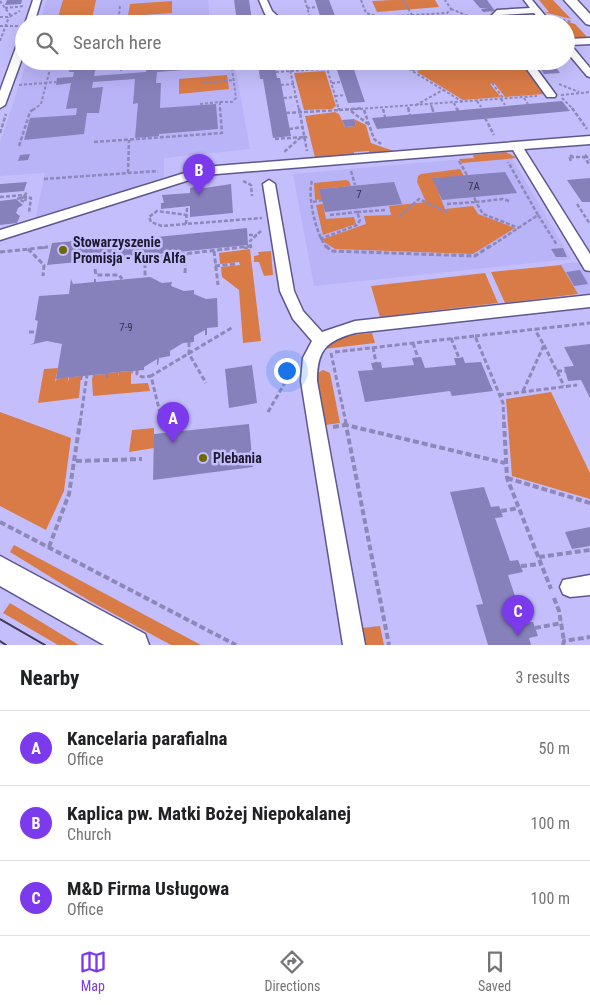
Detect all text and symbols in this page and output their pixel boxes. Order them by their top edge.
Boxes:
search box [15,15,575,70]
icon: search [33,29,61,57]
text: Search here [73,31,161,54]
pin: B [183,154,215,195]
house number: 7A [468,180,481,193]
house number: 7 [356,188,362,201]
place label: Stowarzyszenie Promisja - Kurs Alfa [73,234,186,266]
marker: Stowarzyszenie Promisja - Kurs Alfa [57,244,69,256]
house number: 7-9 [119,321,133,334]
your location [274,358,300,384]
pin: A [157,402,189,443]
place label: Plebania [213,450,262,466]
marker: Plebania [197,452,209,464]
pin: C [502,595,534,636]
text: Nearby [20,666,79,690]
text: 3 results [515,668,570,687]
text: Kancelaria parafialna [67,727,228,750]
text: A [31,739,41,758]
text: 50 m [538,739,570,758]
text: Office [67,750,103,769]
text: Kaplica pw. Matki Bożej Niepokalanej [67,802,351,825]
text: B [32,814,40,833]
text: 100 m [531,814,570,833]
text: Church [67,825,111,844]
text: M&D Firma Usługowa [67,877,229,900]
text: C [31,889,41,908]
text: 100 m [531,889,570,908]
text: Office [67,900,103,919]
tab: Map [79,948,107,994]
tab: Directions [264,948,320,994]
tab: Saved [478,948,511,994]

